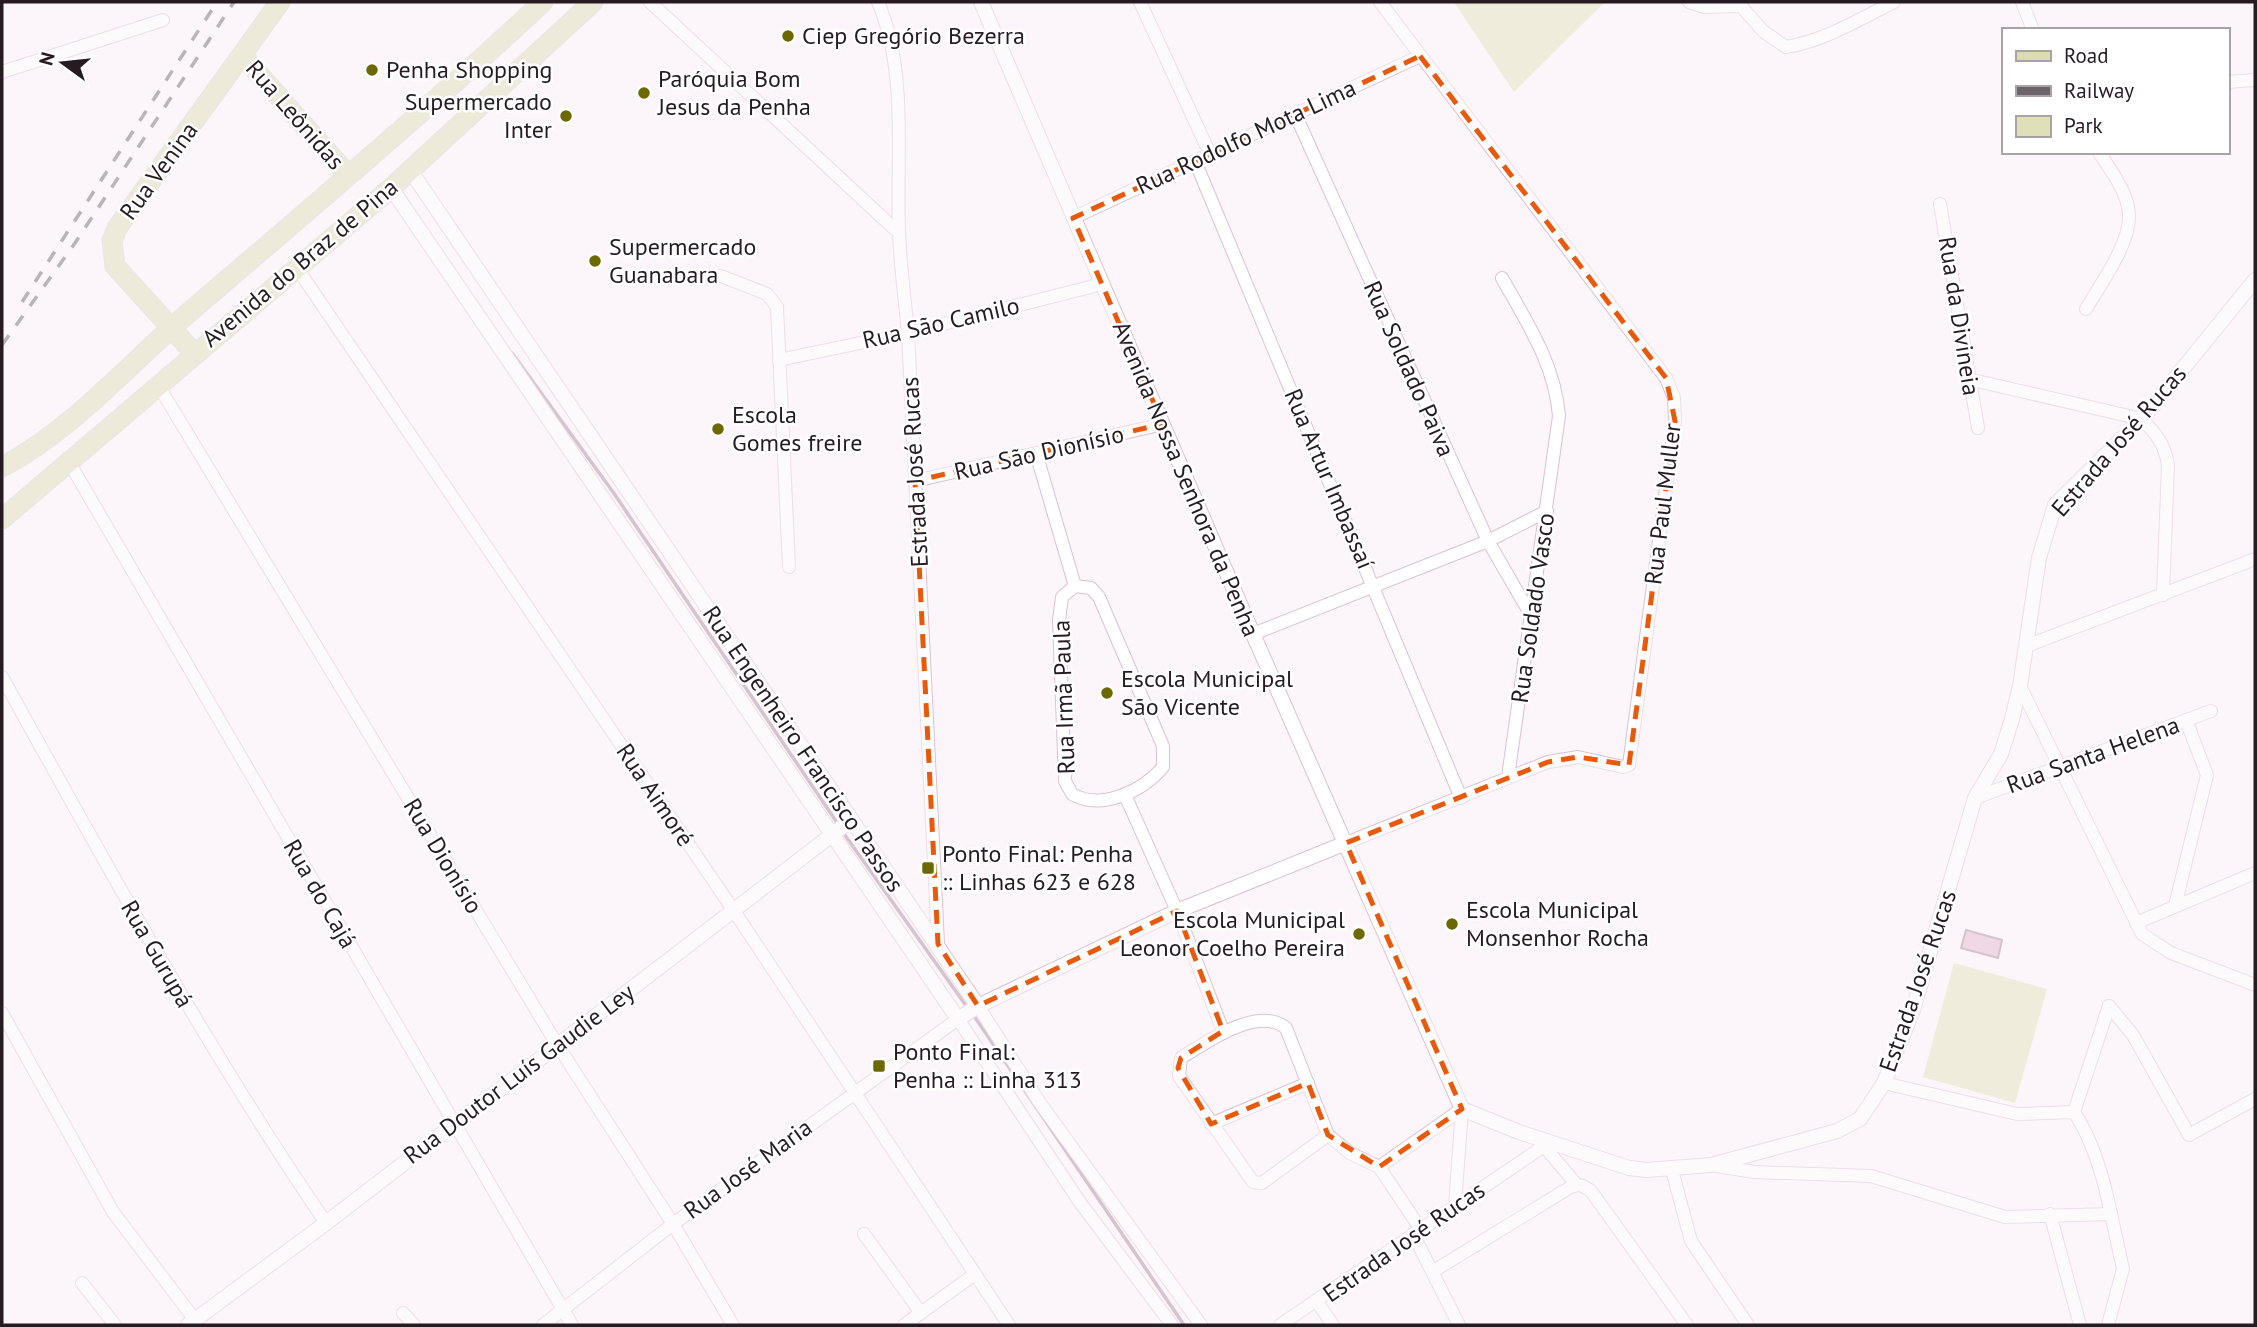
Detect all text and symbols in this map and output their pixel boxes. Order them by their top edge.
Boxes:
place label: Ciep Gregório Bezerra [802,20,1025,51]
north arrow [28,28,98,98]
marker: Ciep Gregório Bezerra [780,28,796,44]
legend [2002,28,2229,154]
text: Road [2064,42,2108,69]
text: N [33,49,60,68]
street label: Rua Leônidas [239,53,352,176]
place label: Penha Shopping [386,54,552,85]
marker: Penha Shopping [364,62,380,78]
place label: Paróquia Bom Jesus da Penha [657,63,811,122]
street label: Rua Rodolfo Mota Lima [1131,72,1361,201]
text: Railway [2064,77,2134,104]
marker: Paróquia Bom Jesus da Penha [636,85,652,101]
place label: Supermercado Inter [405,86,552,145]
marker: Supermercado Inter [558,108,574,124]
text: Park [2064,112,2103,139]
street label: Rua Venina [113,116,205,226]
street label: Avenida do Braz de Pina [195,171,404,354]
place label: Supermercado Guanabara [609,231,756,290]
street label: Rua da Divineia [1932,234,1987,398]
marker: Supermercado Guanabara [587,253,603,269]
street label: Rua Soldado Paiva [1357,276,1462,462]
street label: Rua São Camilo [859,289,1022,356]
street label: Avenida Nossa Senhora da Penha [1106,316,1267,641]
street label: Estrada José Rucas [2044,359,2193,523]
street label: Estrada José Rucas [894,376,935,568]
street label: Rua Artur Imbassaí [1277,384,1381,574]
place label: Escola Gomes freire [732,399,863,458]
street label: Rua São Dionísio [951,418,1127,487]
marker: Escola Gomes freire [710,421,726,437]
street label: Rua Paul Muller [1637,421,1688,586]
street label: Rua Soldado Vasco [1504,511,1561,705]
street label: Rua Engenheiro Francisco Passos [696,600,911,898]
street label: Rua Irmã Paula [1045,619,1082,775]
place label: Escola Municipal São Vicente [1121,663,1293,722]
marker: Escola Municipal São Vicente [1099,685,1115,701]
street label: Rua Santa Helena [2002,709,2184,800]
street label: Rua Aimoré [610,737,701,852]
street label: Rua Dionísio [397,792,490,919]
street label: Rua do Cajá [277,834,364,954]
place label: Ponto Final: Penha :: Linhas 623 e 628 [942,838,1136,897]
marker: Ponto Final: Penha :: Linhas 623 e 628 [920,860,936,876]
street label: Estrada José Rucas [1872,886,1963,1076]
place label: Escola Municipal Monsenhor Rocha [1466,894,1649,953]
street label: Rua Gurupá [114,895,201,1013]
place label: Escola Municipal Leonor Coelho Pereira [1120,904,1345,963]
marker: Escola Municipal Monsenhor Rocha [1444,916,1460,932]
marker: Escola Municipal Leonor Coelho Pereira [1351,926,1367,942]
street label: Rua Doutor Luís Gaudie Ley [397,977,640,1171]
place label: Ponto Final: Penha :: Linha 313 [893,1036,1082,1095]
marker: Ponto Final: Penha :: Linha 313 [871,1058,887,1074]
street label: Rua José Maria [677,1112,818,1226]
street label: Estrada José Rucas [1317,1174,1491,1309]

